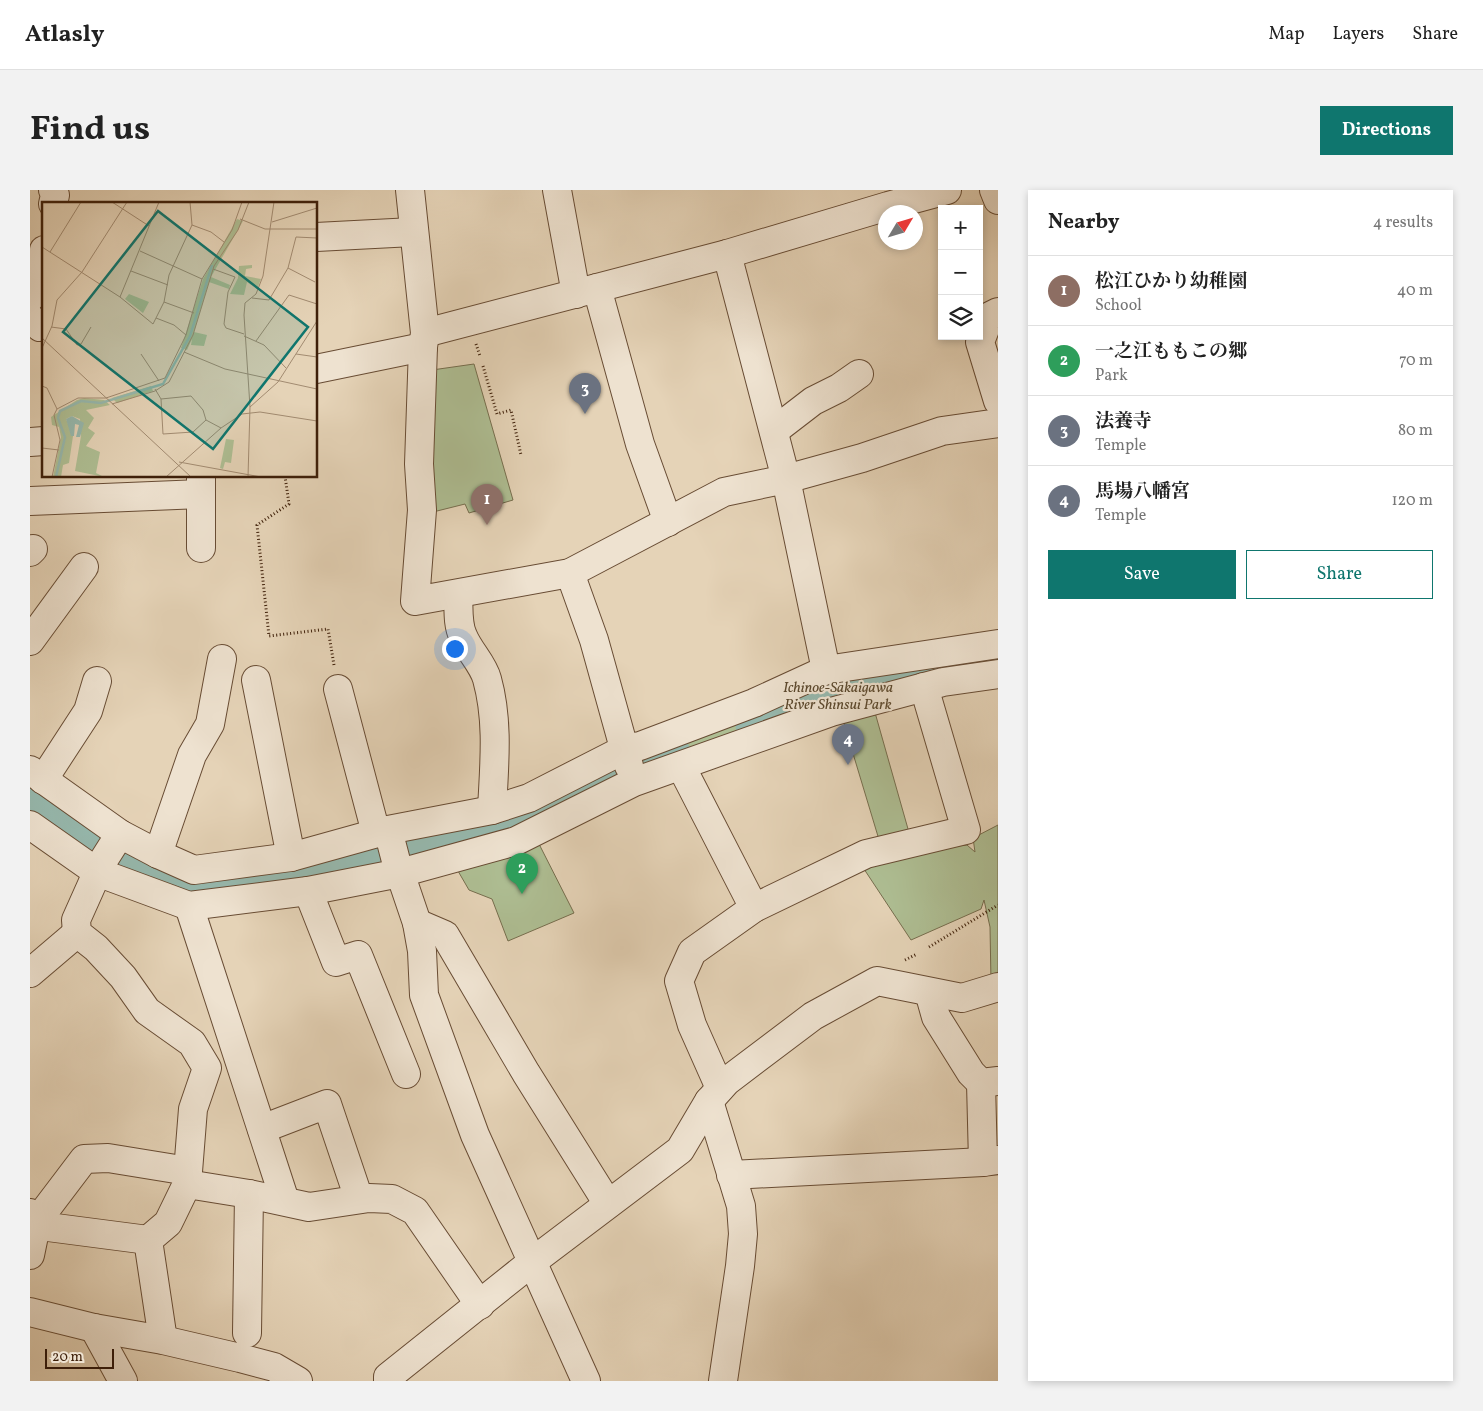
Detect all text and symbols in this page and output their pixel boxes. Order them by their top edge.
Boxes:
text: Atlasly [25,18,104,52]
text: Map [1268,22,1304,47]
text: Layers [1332,22,1384,47]
text: Share [1412,22,1458,47]
text: Find us [30,106,150,154]
button: Directions [1320,106,1453,155]
inset map [42,202,318,478]
north arrow [878,205,923,250]
map controls [938,205,983,340]
button: + [938,205,983,250]
text: Nearby [1048,208,1119,237]
text: 4 results [1373,212,1433,234]
button: − [938,250,983,295]
text: 松江ひかり幼稚園 [1095,269,1247,295]
text: 1 [1061,280,1067,302]
text: 40 m [1397,280,1433,302]
button: layers [938,295,983,340]
text: School [1095,295,1142,317]
text: 一之江ももこの郷 [1095,339,1247,365]
text: 2 [1060,350,1068,372]
text: 70 m [1399,350,1433,372]
text: Park [1095,365,1128,387]
pin: 3 [569,373,601,414]
text: 法養寺 [1095,409,1152,435]
text: 3 [1060,420,1068,442]
text: 80 m [1398,420,1433,442]
text: Temple [1095,435,1146,457]
text: 馬場八幡宮 [1095,479,1190,505]
pin: 1 [471,484,503,525]
text: 4 [1059,490,1069,512]
text: 120 m [1391,490,1433,512]
text: Temple [1095,505,1146,527]
button: Save [1048,550,1236,599]
button: Share [1246,550,1433,599]
your location [442,636,468,662]
park label: Ichinoe-Sakaigawa River Shinsui Park [783,678,893,716]
pin: 4 [832,724,864,765]
pin: 2 [506,853,538,894]
scale bar [45,1346,114,1369]
text: 20 m [52,1348,83,1367]

